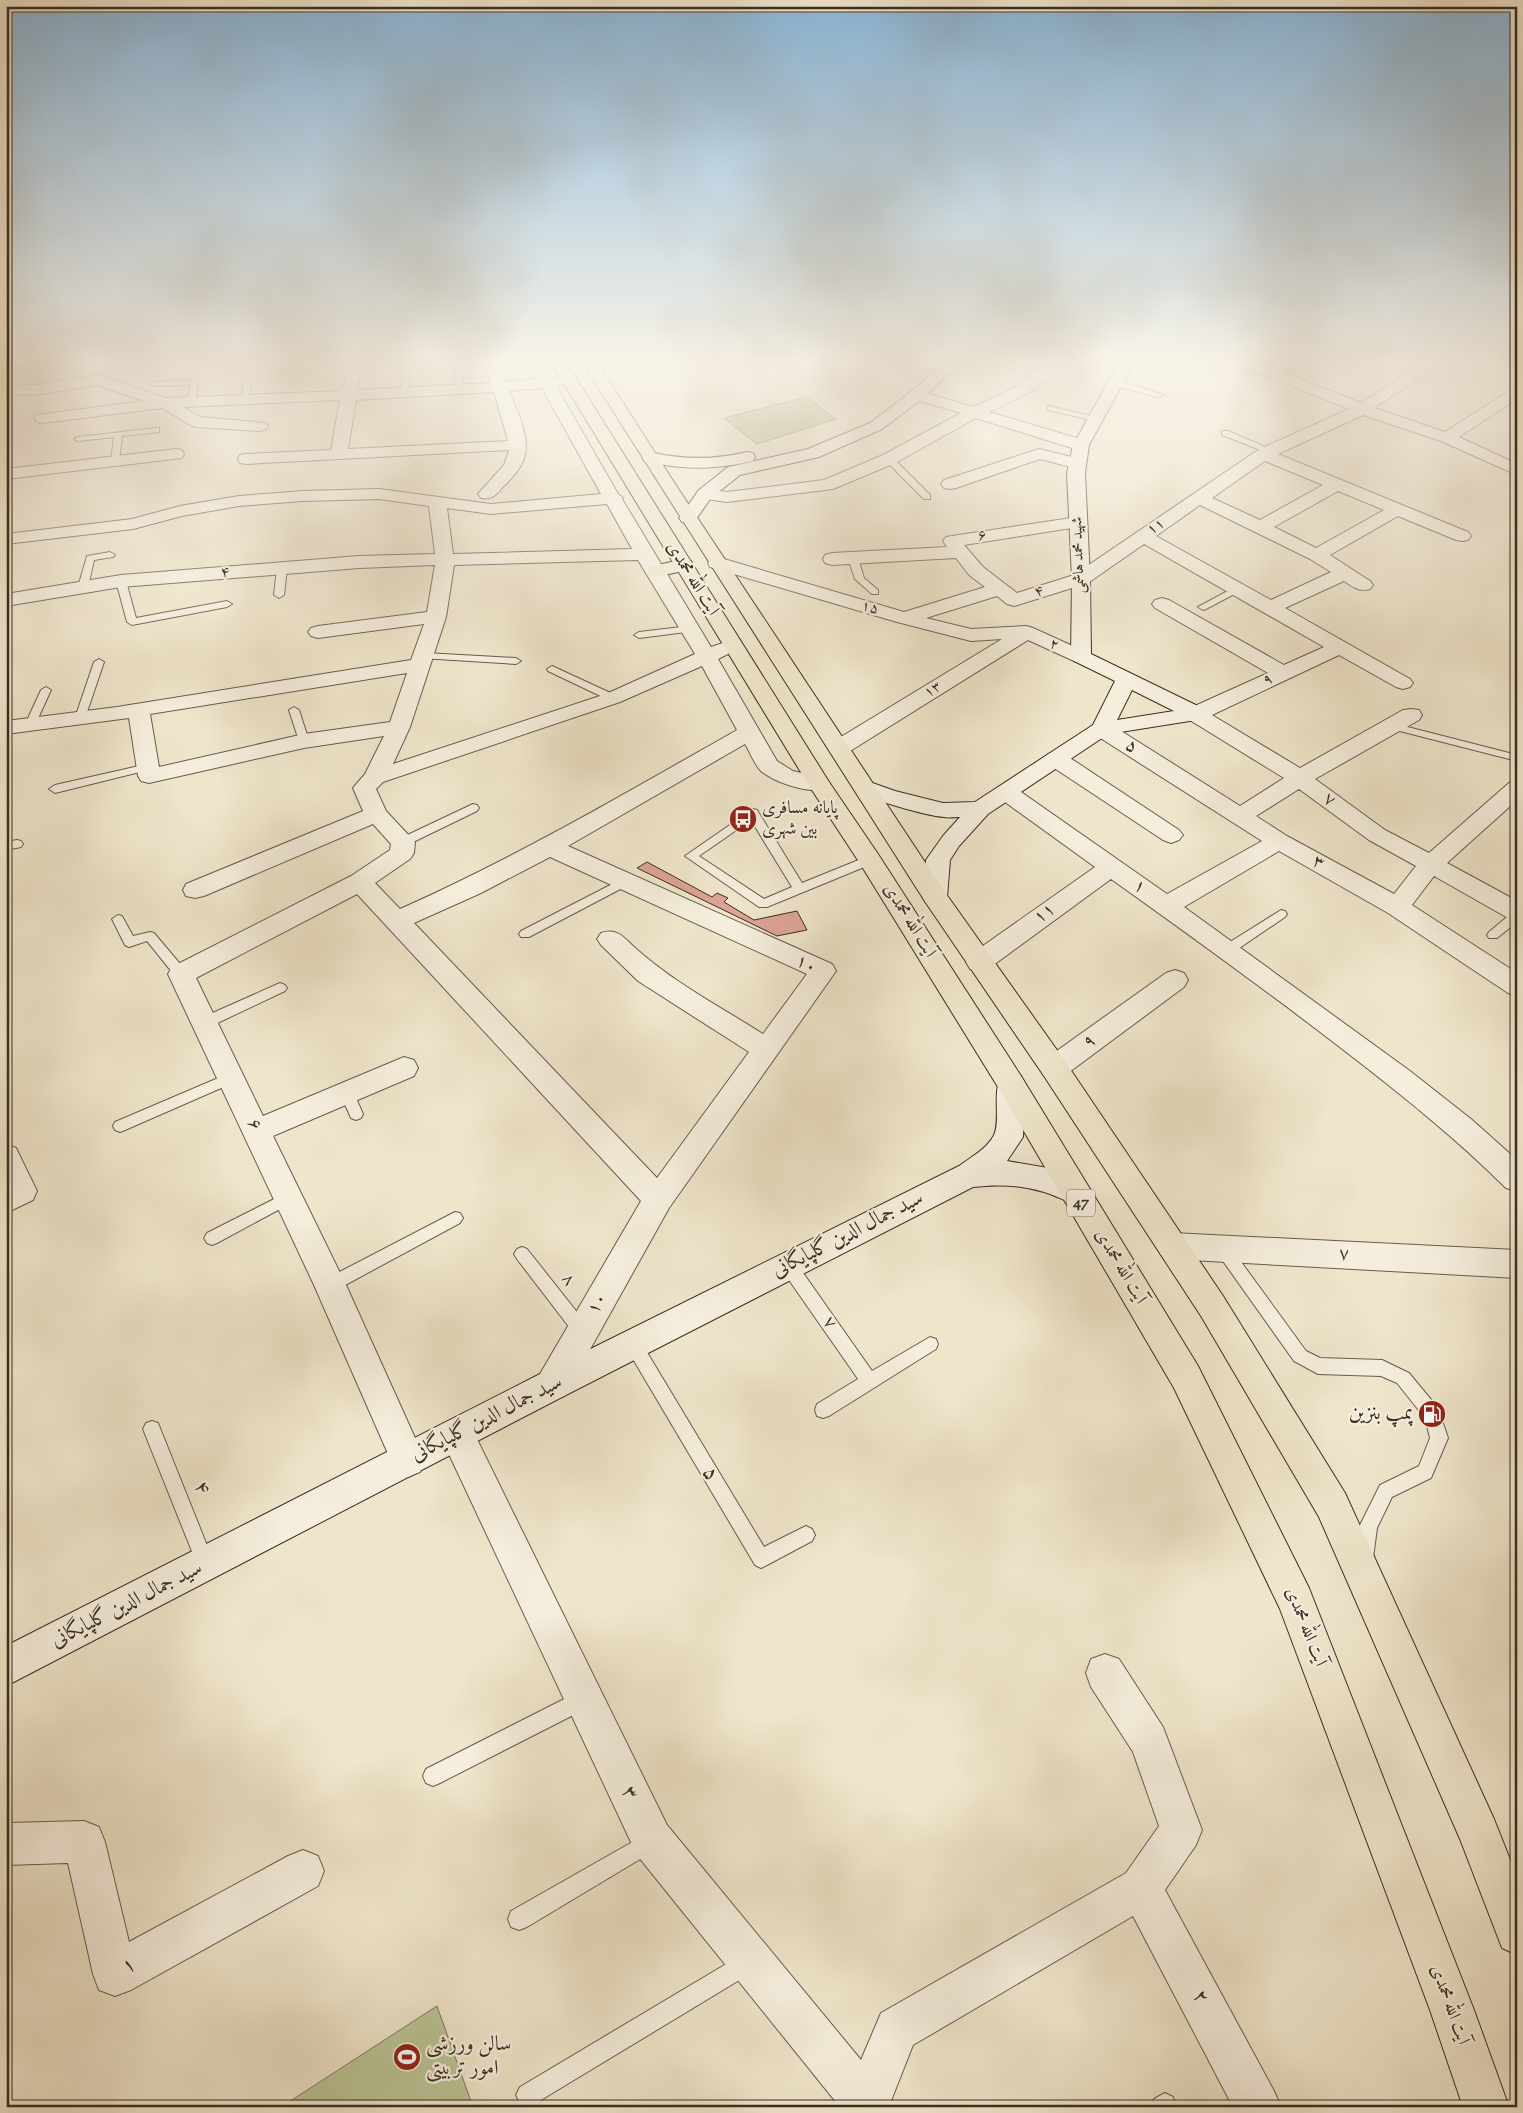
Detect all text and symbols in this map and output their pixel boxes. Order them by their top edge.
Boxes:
street label: ۱۱ [1143,513,1169,541]
street label: شهید محمد هاشمی [1067,516,1091,594]
street label: ۶ [976,525,988,547]
street label: آیت الله محمدی [659,535,729,623]
street label: ۴ [220,562,231,584]
street label: ۴ [1032,581,1047,603]
street label: ۱۵ [859,595,881,621]
street label: ۲ [1046,634,1062,656]
street label: ۹ [1260,669,1276,691]
street label: ۱۳ [920,676,946,704]
street label: ۵ [1120,733,1142,761]
street label: ۷ [1317,786,1341,814]
place label: پایانه مسافری بین شهری [762,796,839,843]
bus stop icon: پایانه مسافری بین شهری [728,804,758,834]
street label: ۳ [1307,849,1329,877]
street label: ۱ [1127,873,1151,901]
street label: آیت الله محمدی [876,877,946,965]
street label: ۱۱ [1029,897,1061,931]
street label: ۱۰ [791,949,821,981]
street label: ۹ [1078,1028,1102,1056]
street label: ۶ [240,1114,268,1136]
street label: سید جمال الدین گلپایگانی [767,1184,929,1286]
road number: 47 [1067,1190,1095,1216]
street label: آیت الله محمدی [1087,1223,1156,1311]
street label: ۷ [1338,1242,1350,1268]
street label: ۸ [555,1268,581,1292]
street label: ۱۰ [581,1288,615,1320]
street label: ۷ [815,1311,843,1335]
street label: سید جمال الدین گلپایگانی [406,1368,568,1470]
place label: پمپ بنزین [1349,1399,1413,1429]
fuel station icon: پمپ بنزین [1417,1399,1447,1429]
street label: ۵ [694,1461,726,1487]
street label: ۴ [185,1477,217,1499]
street label: سید جمال الدین گلپایگانی [46,1554,208,1656]
street label: آیت الله محمدی [1277,1582,1336,1672]
street label: ۳ [613,1781,645,1805]
street label: ۱ [117,1950,141,1982]
street label: آیت الله محمدی [1423,1960,1479,2051]
street label: ۲ [1184,1985,1216,2009]
place label: سالن ورزشی امور تربیتی [426,2030,512,2084]
sports icon: سالن ورزشی امور تربیتی [392,2042,422,2072]

